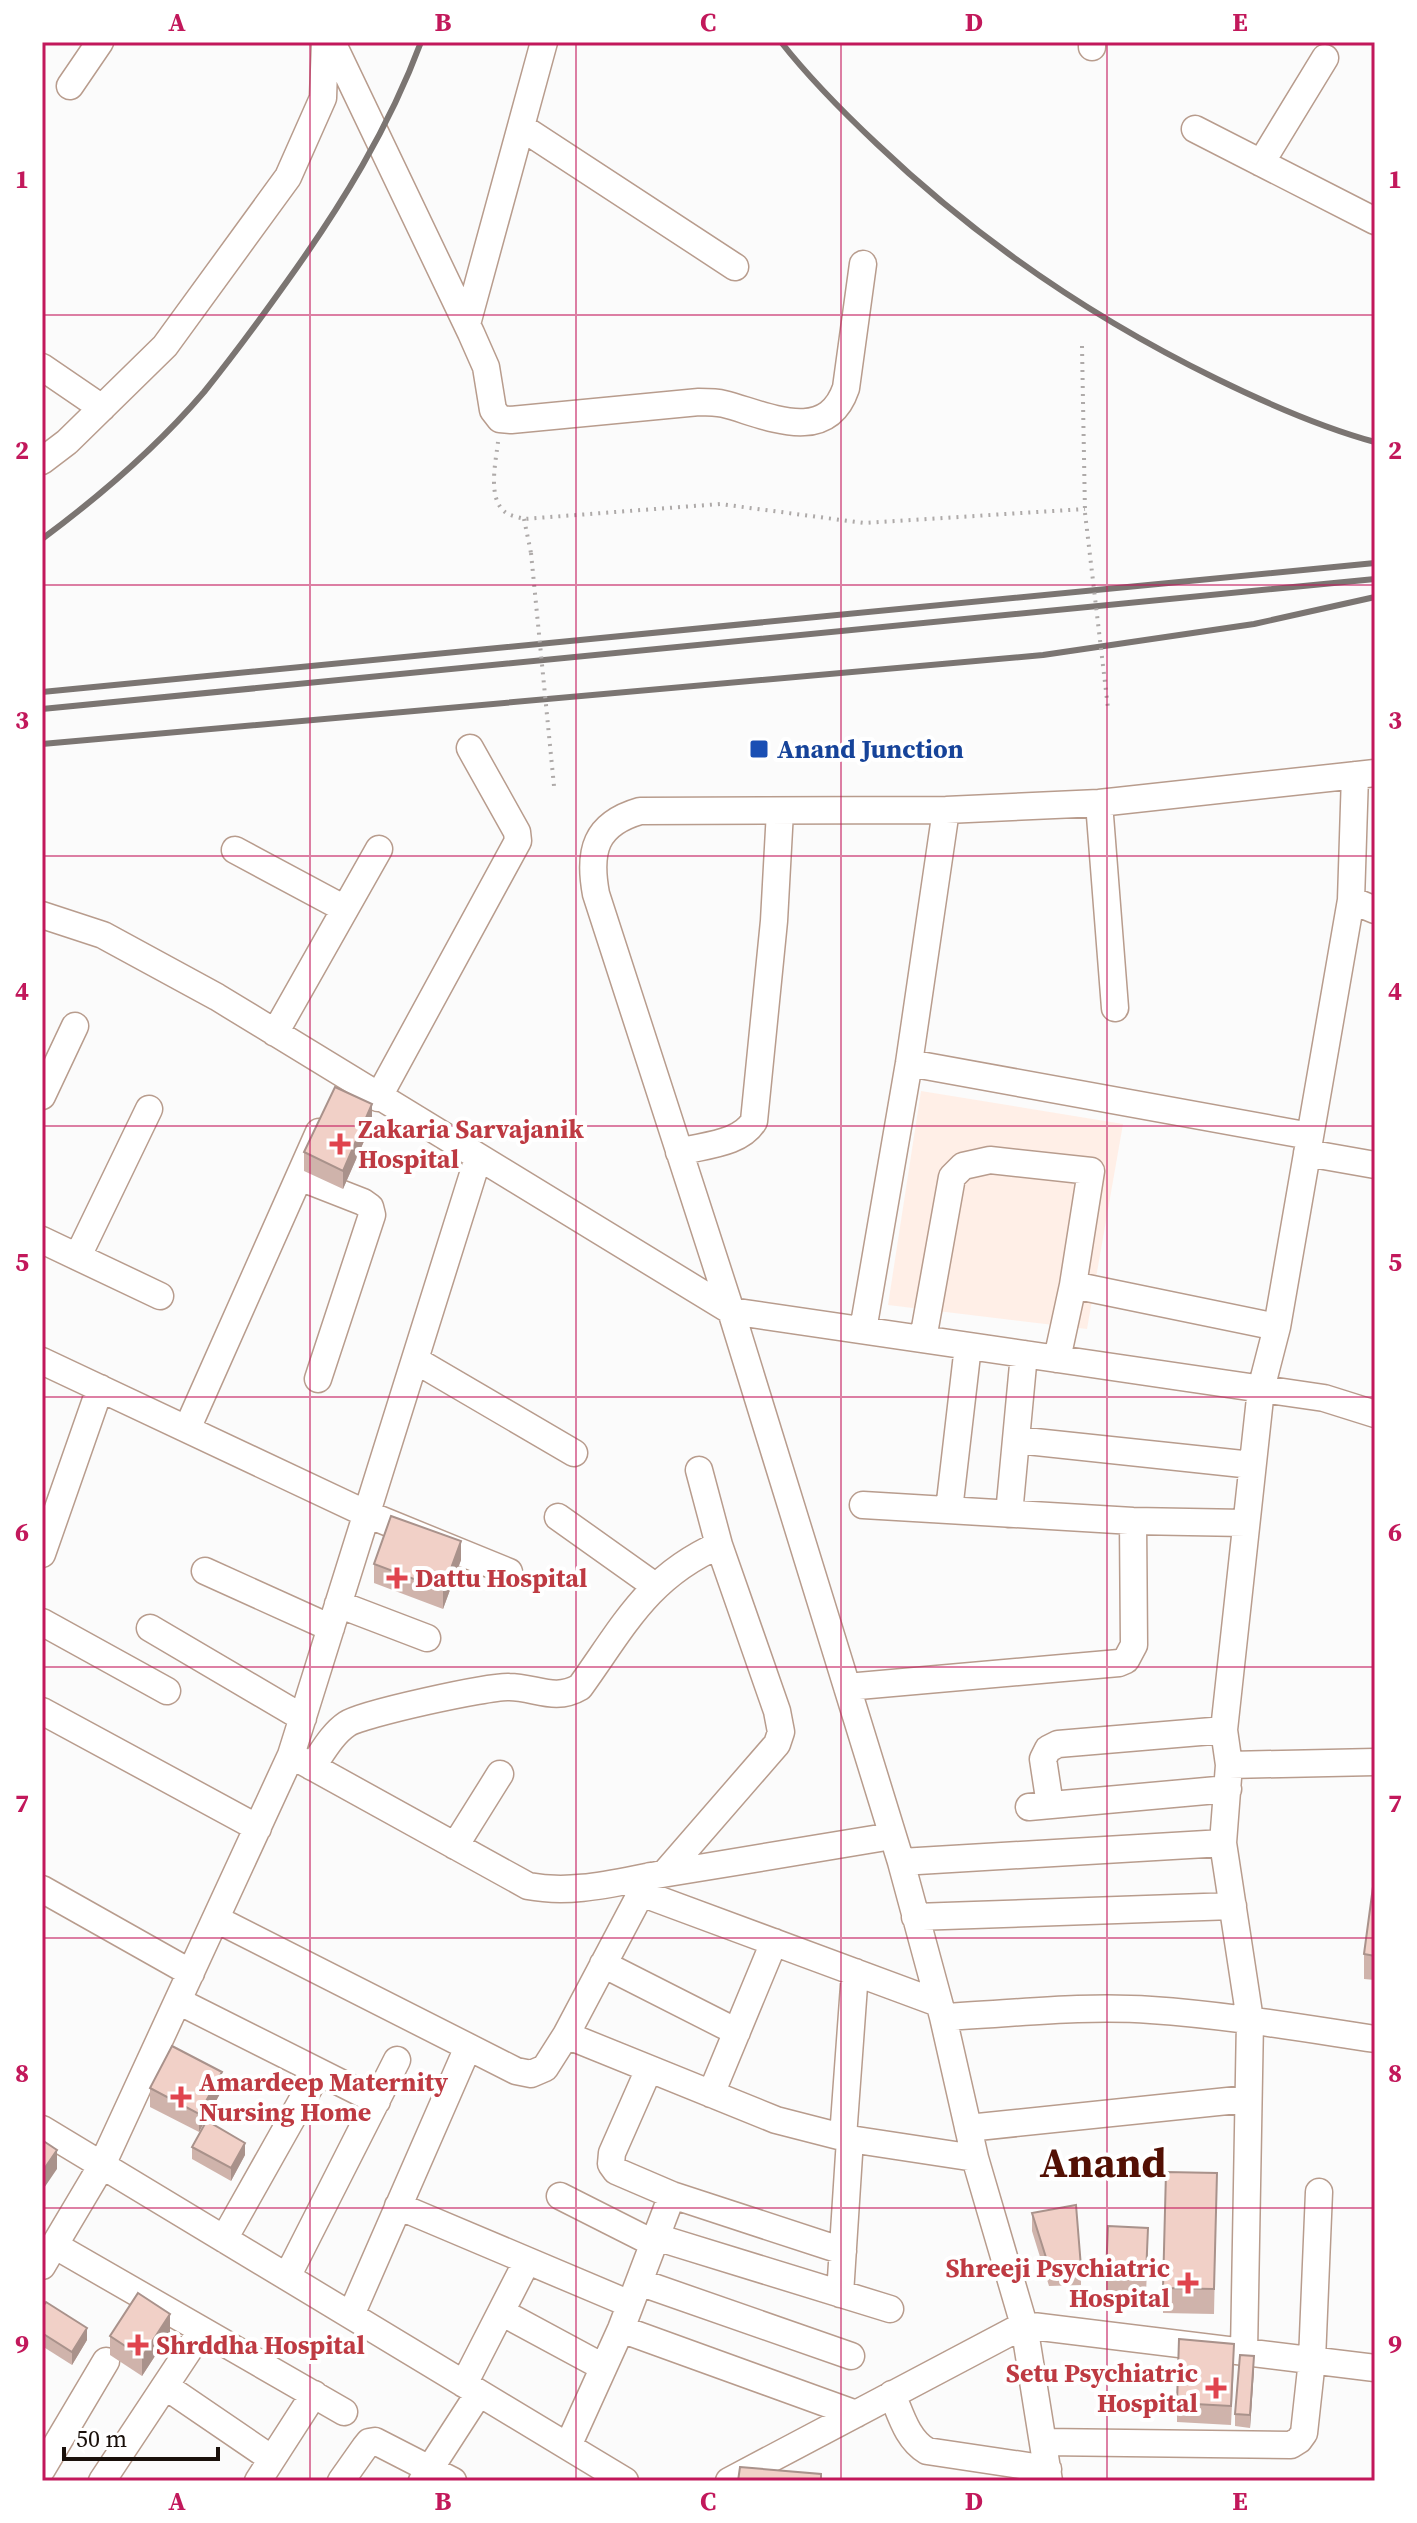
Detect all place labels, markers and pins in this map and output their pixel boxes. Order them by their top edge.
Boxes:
place label: Anand Junction [777,731,964,767]
marker: Anand Junction [748,738,770,760]
place label: Zakaria Sarvajanik Hospital [358,1111,584,1177]
marker: Zakaria Sarvajanik Hospital [329,1133,351,1155]
place label: Dattu Hospital [415,1560,588,1596]
marker: Dattu Hospital [386,1567,408,1589]
place label: Amardeep Maternity Nursing Home [199,2064,448,2130]
marker: Amardeep Maternity Nursing Home [170,2086,192,2108]
place label: Shreeji Psychiatric Hospital [945,2250,1170,2316]
marker: Shreeji Psychiatric Hospital [1177,2272,1199,2294]
place label: Shrddha Hospital [156,2327,365,2363]
marker: Shrddha Hospital [127,2334,149,2356]
place label: Setu Psychiatric Hospital [1006,2355,1198,2421]
marker: Setu Psychiatric Hospital [1205,2377,1227,2399]

